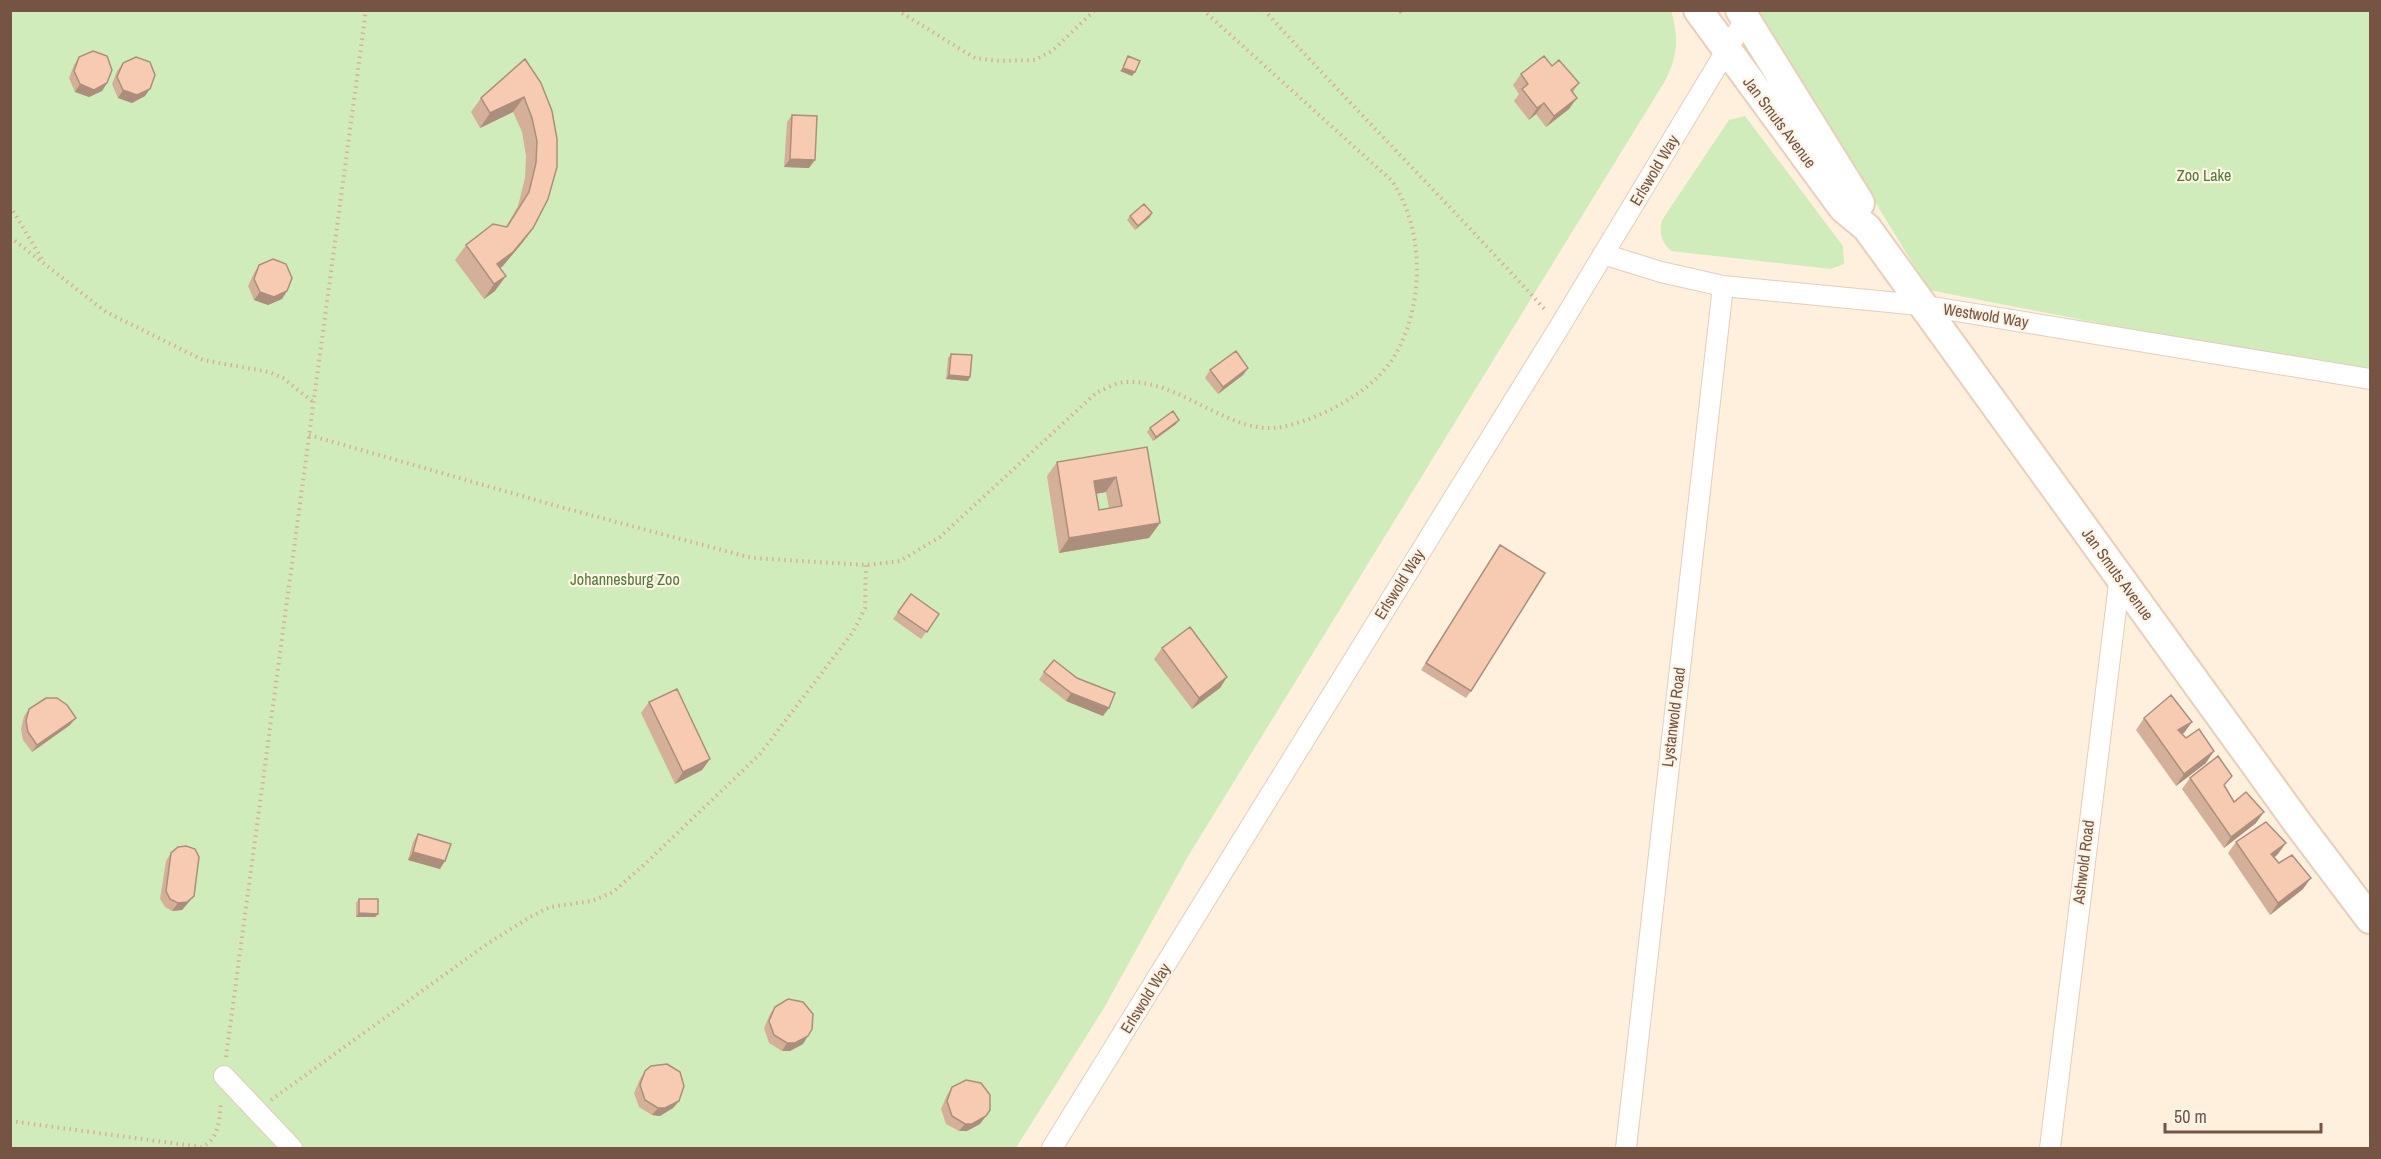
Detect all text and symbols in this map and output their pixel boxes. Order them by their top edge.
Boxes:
street label: Jan Smuts Avenue [1738,72,1822,172]
street label: Erlswold Way [1624,130,1684,210]
park label: Zoo Lake [2177,164,2231,186]
street label: Westwold Way [1942,297,2031,333]
street label: Jan Smuts Avenue [2077,523,2159,625]
street label: Erlswold Way [1369,544,1429,623]
park label: Johannesburg Zoo [570,568,680,590]
street label: Lystanwold Road [1656,666,1690,768]
street label: Ashwold Road [2067,819,2099,906]
street label: Erlswold Way [1115,958,1175,1037]
scale bar [2165,1096,2321,1134]
text: 50 m [2174,1104,2207,1129]

